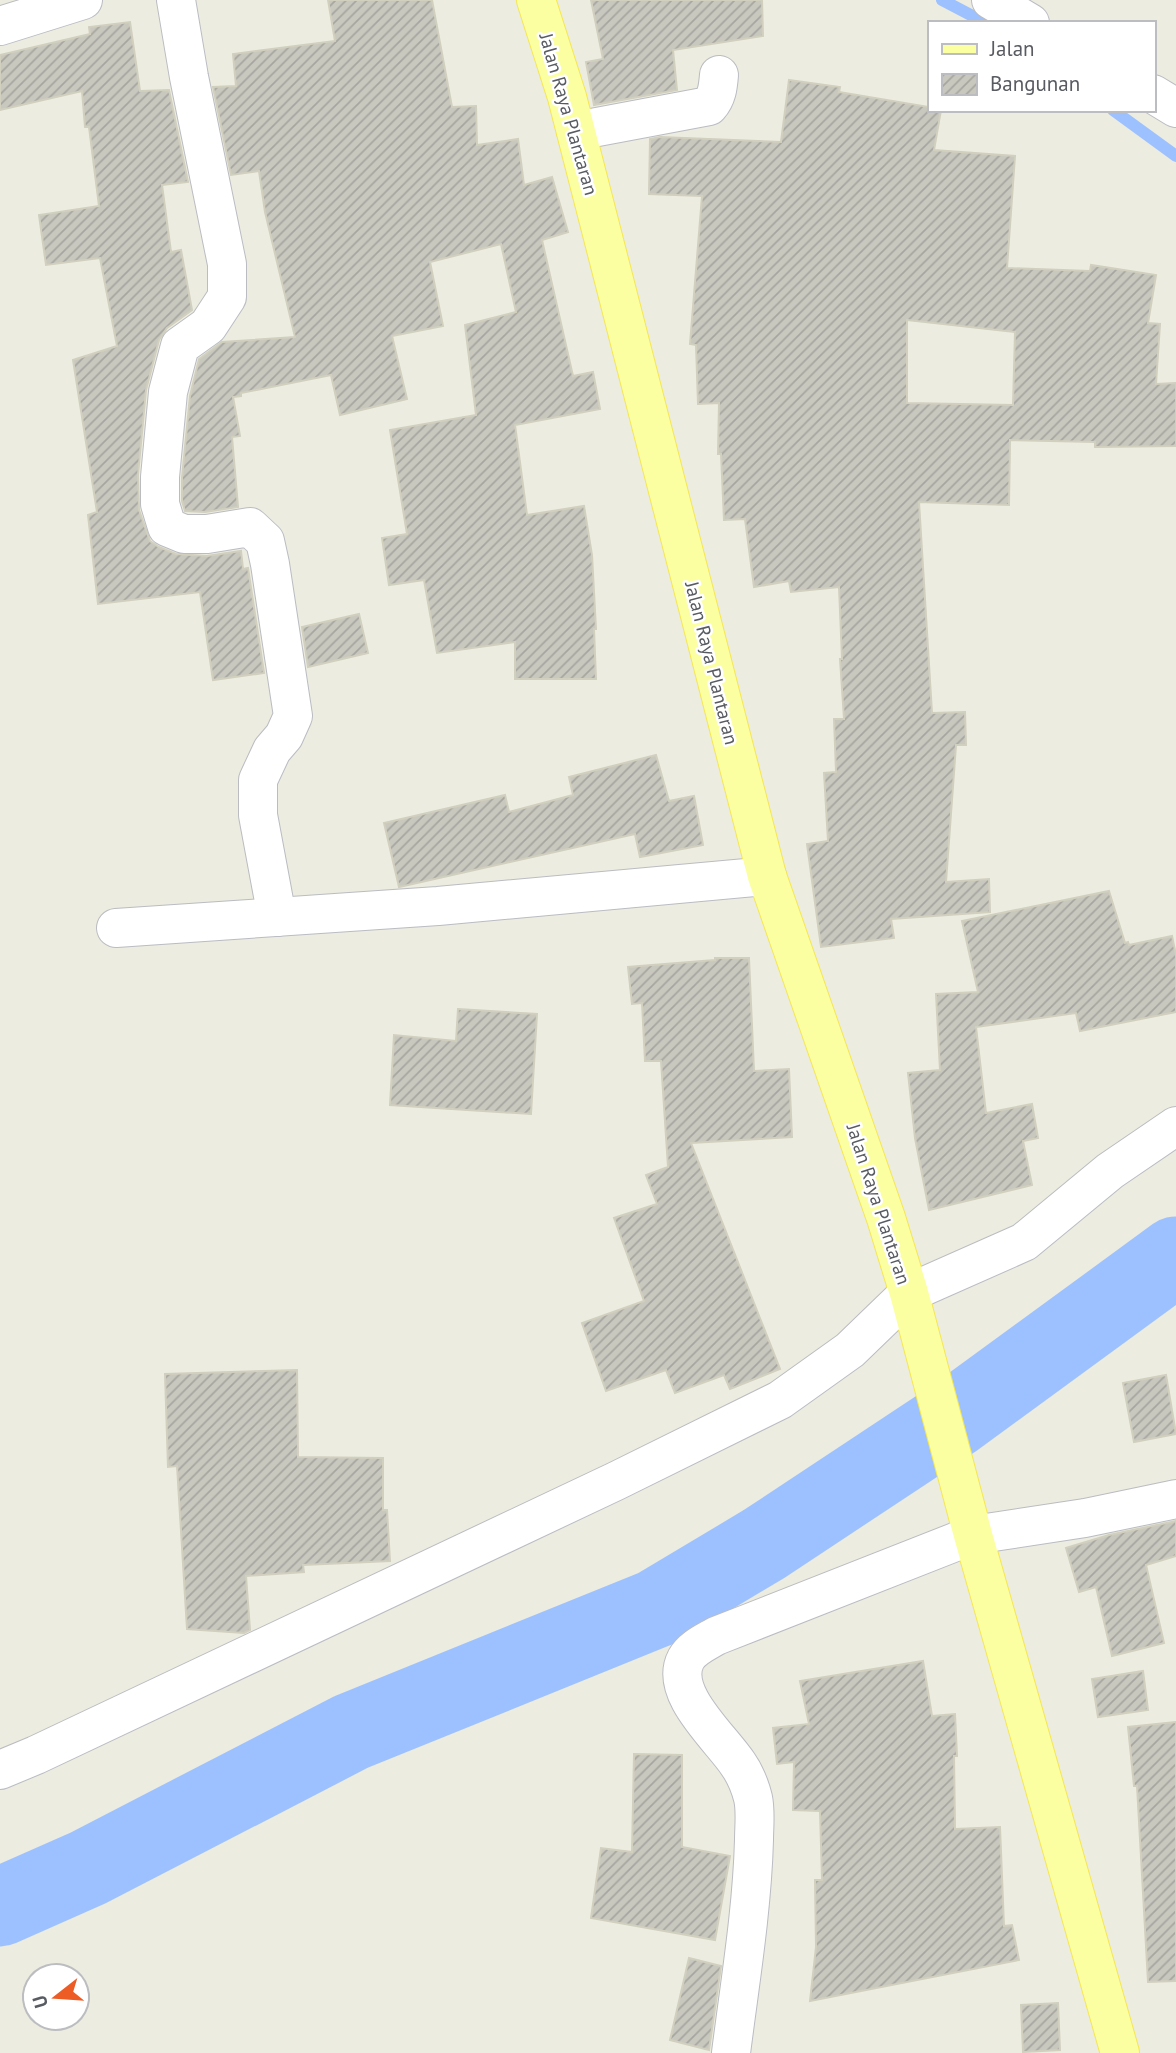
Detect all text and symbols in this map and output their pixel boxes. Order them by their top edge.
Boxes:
legend [928,21,1155,112]
street label: Jalan Raya Plantaran [534,29,604,198]
text: Jalan [989,35,1035,62]
text: Bangunan [990,70,1080,97]
street label: Jalan Raya Plantaran [680,578,744,747]
street label: Jalan Raya Plantaran [841,1120,916,1287]
north arrow [21,1962,91,2032]
text: U [27,1993,53,2011]

